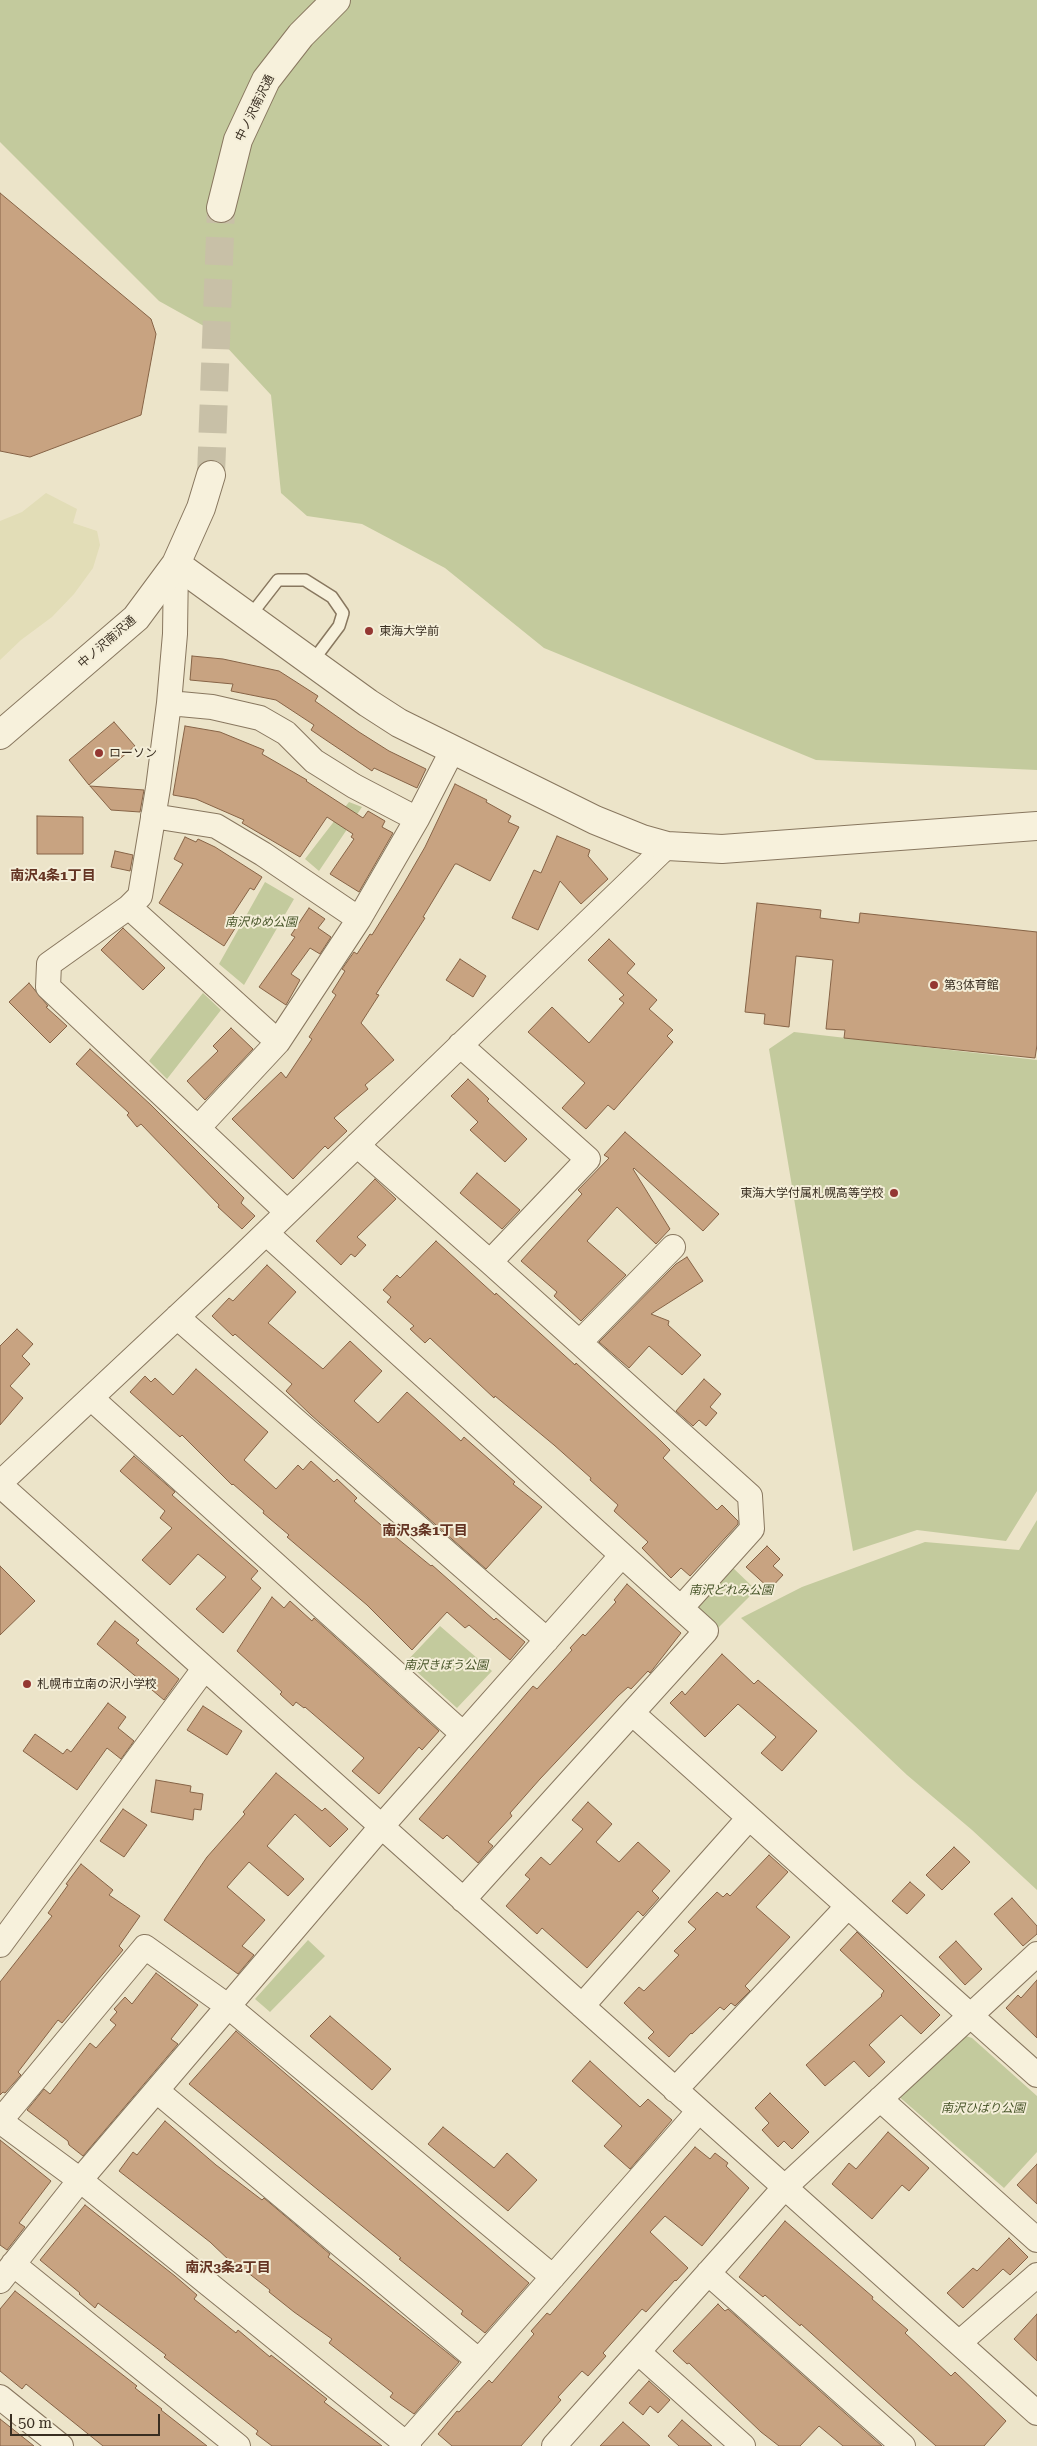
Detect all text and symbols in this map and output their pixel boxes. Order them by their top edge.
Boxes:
street label: 中ノ沢南沢通 [233,72,277,144]
street label: 中ノ沢南沢通 [75,613,139,671]
place label: 東海大学前 [379,624,439,638]
marker: 東海大学前 [363,625,375,637]
place label: ローソン [109,746,157,760]
marker: ローソン [93,747,105,759]
district label: 南沢4条1丁目 [10,868,96,884]
park label: 南沢ゆめ公園 [225,915,297,929]
place label: 第3体育館 [944,978,999,992]
marker: 第3体育館 [928,979,940,991]
place label: 東海大学付属札幌高等学校 [740,1186,884,1200]
marker: 東海大学付属札幌高等学校 [888,1187,900,1199]
district label: 南沢3条1丁目 [382,1523,468,1539]
park label: 南沢どれみ公園 [689,1583,773,1597]
park label: 南沢きぼう公園 [404,1658,488,1672]
place label: 札幌市立南の沢小学校 [37,1677,157,1691]
marker: 札幌市立南の沢小学校 [21,1678,33,1690]
park label: 南沢ひばり公園 [941,2101,1025,2115]
district label: 南沢3条2丁目 [185,2260,271,2276]
scale bar [12,2404,162,2436]
text: 50 m [18,2414,52,2432]

